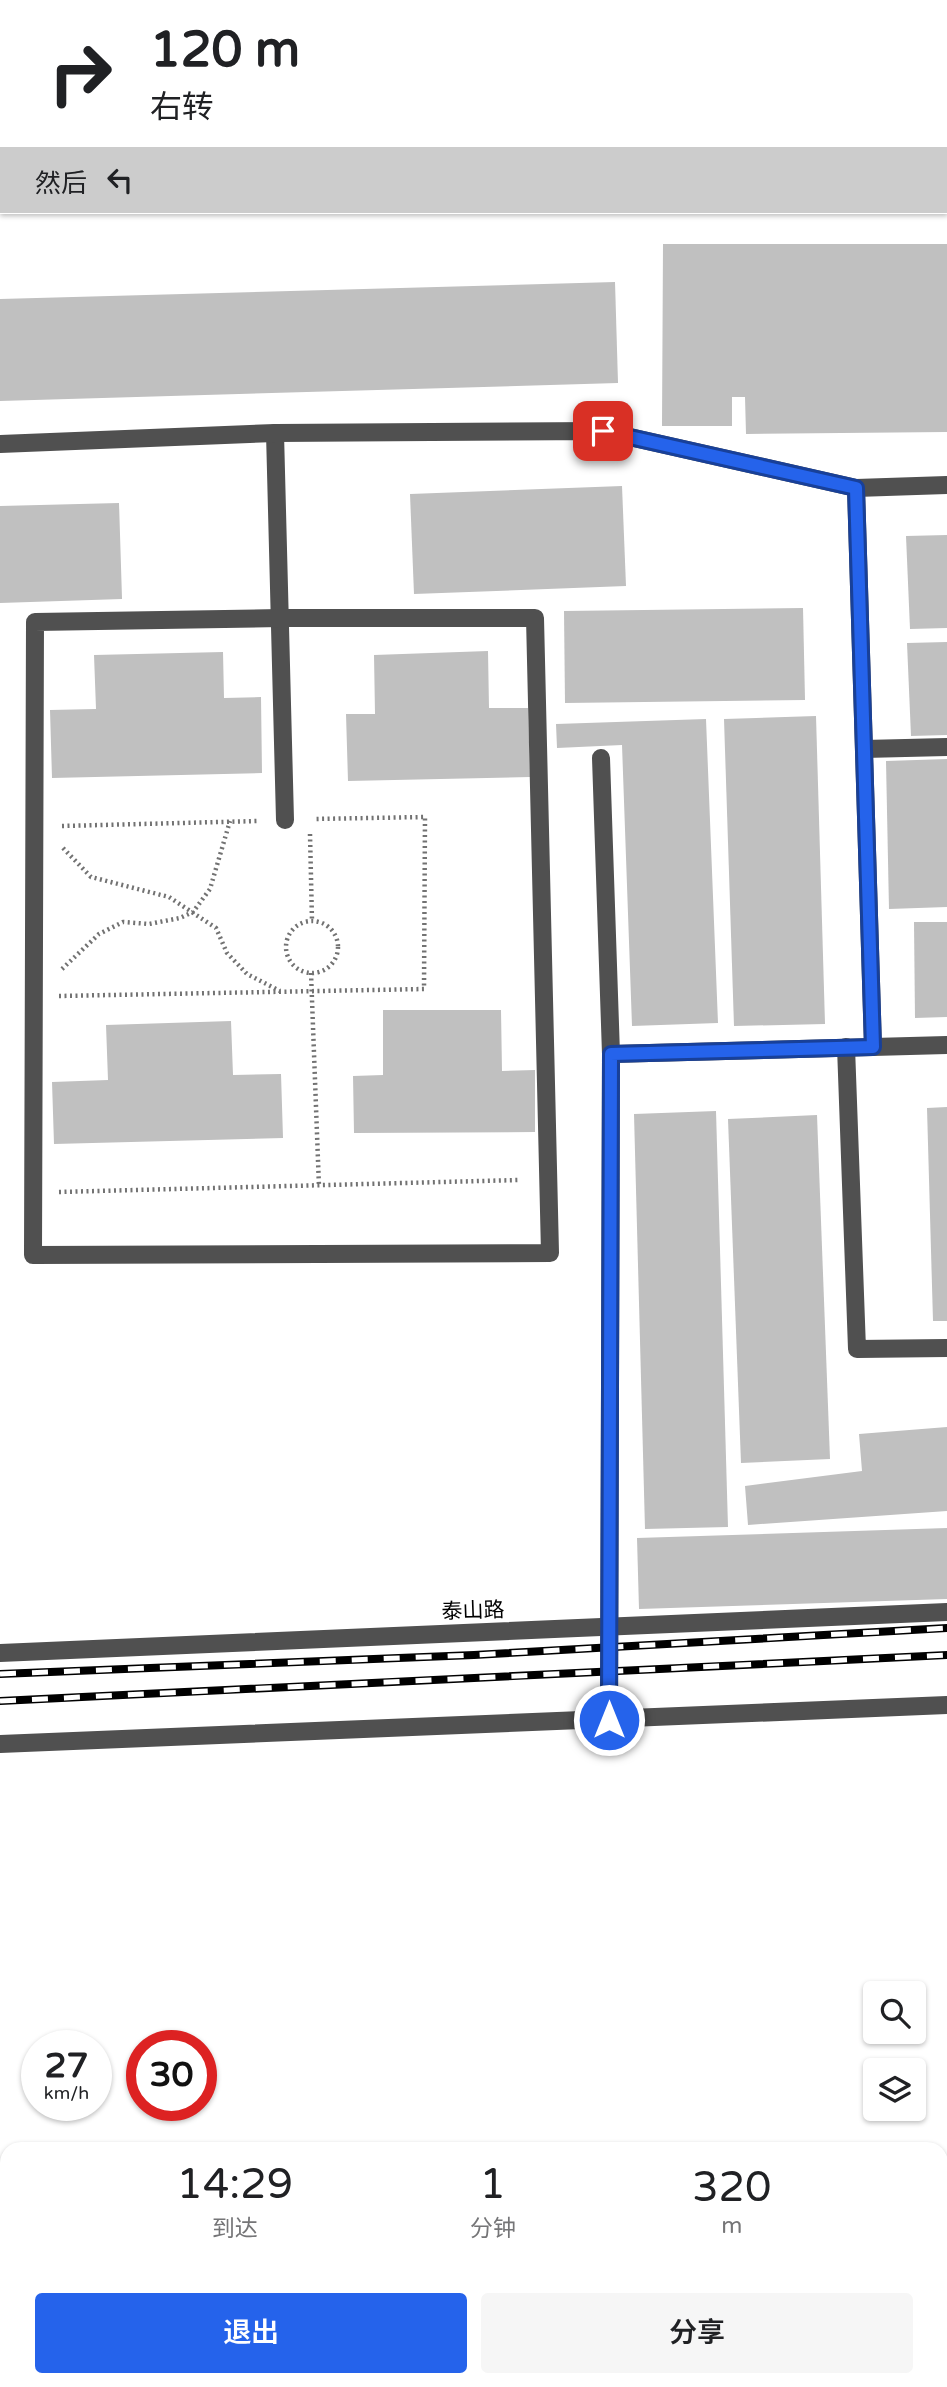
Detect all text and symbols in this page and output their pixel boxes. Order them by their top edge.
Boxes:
text: 120 m [150,21,300,80]
icon: right [35,28,126,119]
text: 右转 [150,89,214,127]
icon: left [101,161,139,199]
text: 然后 [35,168,87,199]
pin [573,401,633,461]
icon: arrive [584,412,622,450]
street label: 泰山路 [441,1597,505,1625]
position arrow [572,1683,646,1757]
map controls [863,1981,926,2121]
button: search [863,1981,926,2044]
speed limit sign: 30 [126,2030,217,2121]
text: 27 [45,2045,88,2087]
button: layers [863,2058,926,2121]
text: km/h [44,2082,89,2104]
text: 14:29 [177,2159,293,2210]
text: 1 [479,2159,506,2210]
text: 320 [692,2162,771,2213]
text: m [721,2212,742,2240]
text: 到达 [212,2215,258,2243]
text: 分钟 [470,2215,516,2243]
button: 退出 [35,2293,467,2373]
button: 分享 [481,2293,913,2373]

